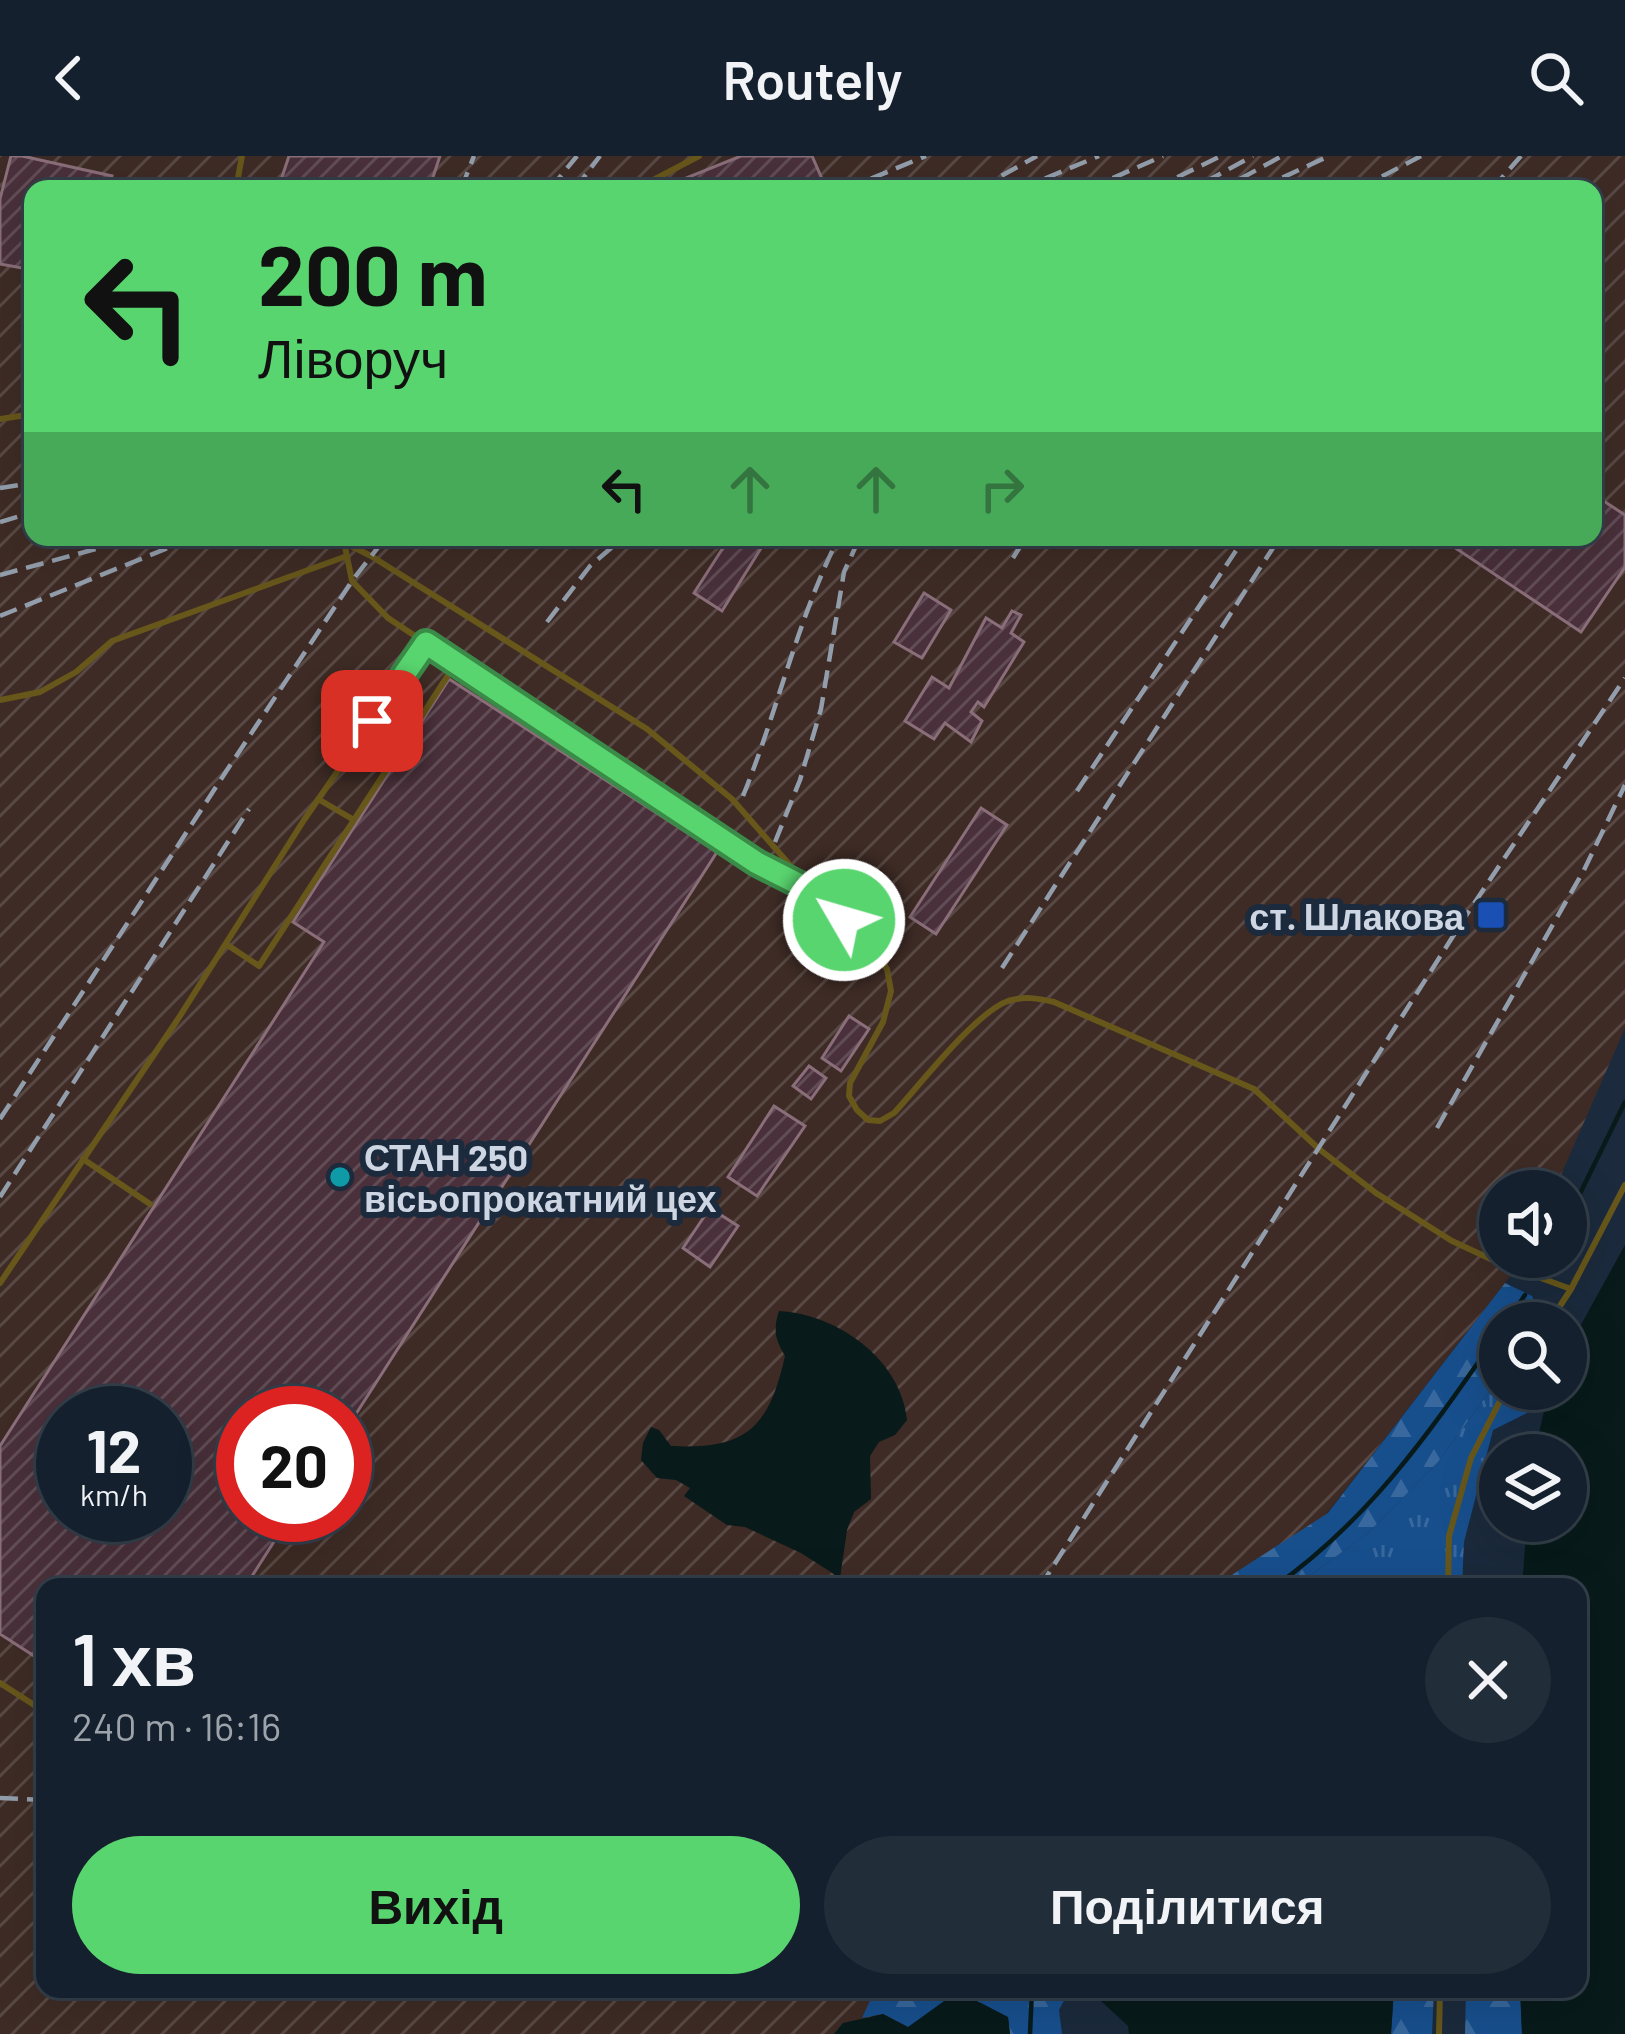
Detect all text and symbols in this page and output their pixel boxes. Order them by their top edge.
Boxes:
icon: back [36,45,102,111]
icon: search [1523,45,1589,111]
text: Routely [722,46,903,111]
text: 200 m [258,222,488,323]
icon: left [60,228,216,384]
text: Ліворуч [258,324,448,389]
icon: left [591,456,657,522]
icon: ahead [717,456,783,522]
icon: ahead [843,456,909,522]
icon: right [969,456,1035,522]
pin [321,670,423,772]
icon: arrive [339,688,405,754]
position arrow [781,857,907,983]
place label: ст. Шлакова [1249,894,1465,937]
marker: ст. Шлакова [1475,899,1507,931]
place label: СТАН 250 вісьопрокатний цех [364,1135,717,1220]
marker: СТАН 250 вісьопрокатний цех [327,1164,353,1190]
map controls [1479,1170,1587,1542]
button: sound [1479,1170,1587,1278]
button: search [1479,1302,1587,1410]
speed limit sign: 20 [216,1386,372,1542]
text: 12 [87,1413,141,1485]
button: layers [1479,1434,1587,1542]
text: km/h [80,1476,148,1512]
text: 1 хв [72,1614,196,1700]
button: close [1425,1617,1551,1743]
text: 240 m · 16:16 [72,1702,281,1749]
button: Вихід [72,1836,800,1974]
button: Поділитися [824,1836,1551,1974]

